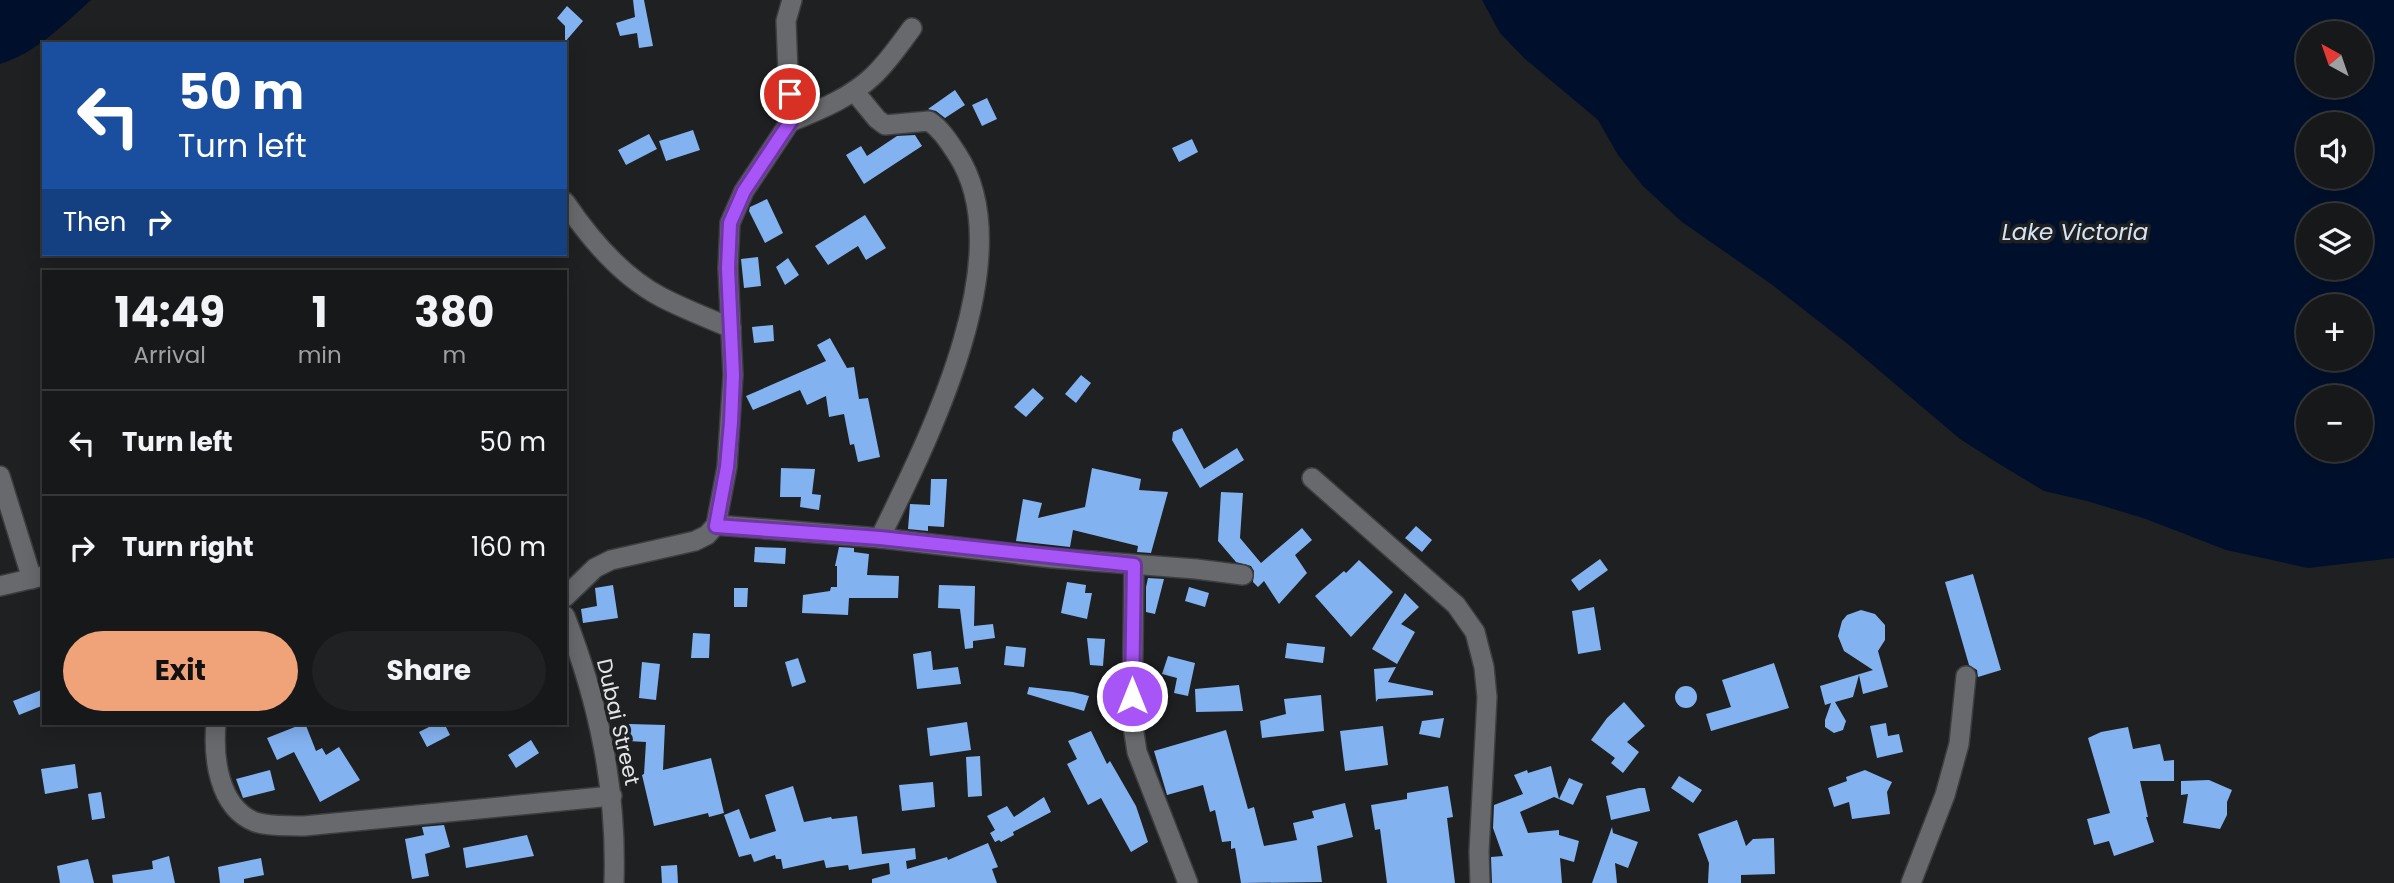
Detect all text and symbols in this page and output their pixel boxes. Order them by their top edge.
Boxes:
north arrow [2296,21,2373,98]
map controls [2296,21,2373,462]
text: 50 m [178,58,304,126]
pin [760,64,820,124]
icon: left [63,70,154,161]
icon: arrive [771,75,809,113]
button: sound [2296,112,2373,189]
text: Turn left [178,123,307,168]
icon: right [140,203,178,241]
button: layers [2296,203,2373,280]
text: Then [63,204,126,240]
water label: Lake Victoria [2002,216,2148,248]
text: 14:49 [115,283,225,342]
text: 1 [312,283,328,342]
text: 380 [414,283,494,342]
button: + [2296,294,2373,371]
text: Arrival [134,339,206,371]
text: min [298,339,342,371]
text: m [442,339,466,371]
button: − [2296,385,2373,462]
icon: left [63,424,101,462]
text: Turn left [122,424,233,460]
text: 50 m [480,424,546,460]
icon: right [63,529,101,567]
text: Turn right [122,529,254,565]
text: 160 m [471,529,546,565]
button: Exit [63,631,298,711]
button: Share [312,631,546,711]
street label: Dubai Street [590,656,647,788]
position arrow [1095,659,1169,733]

